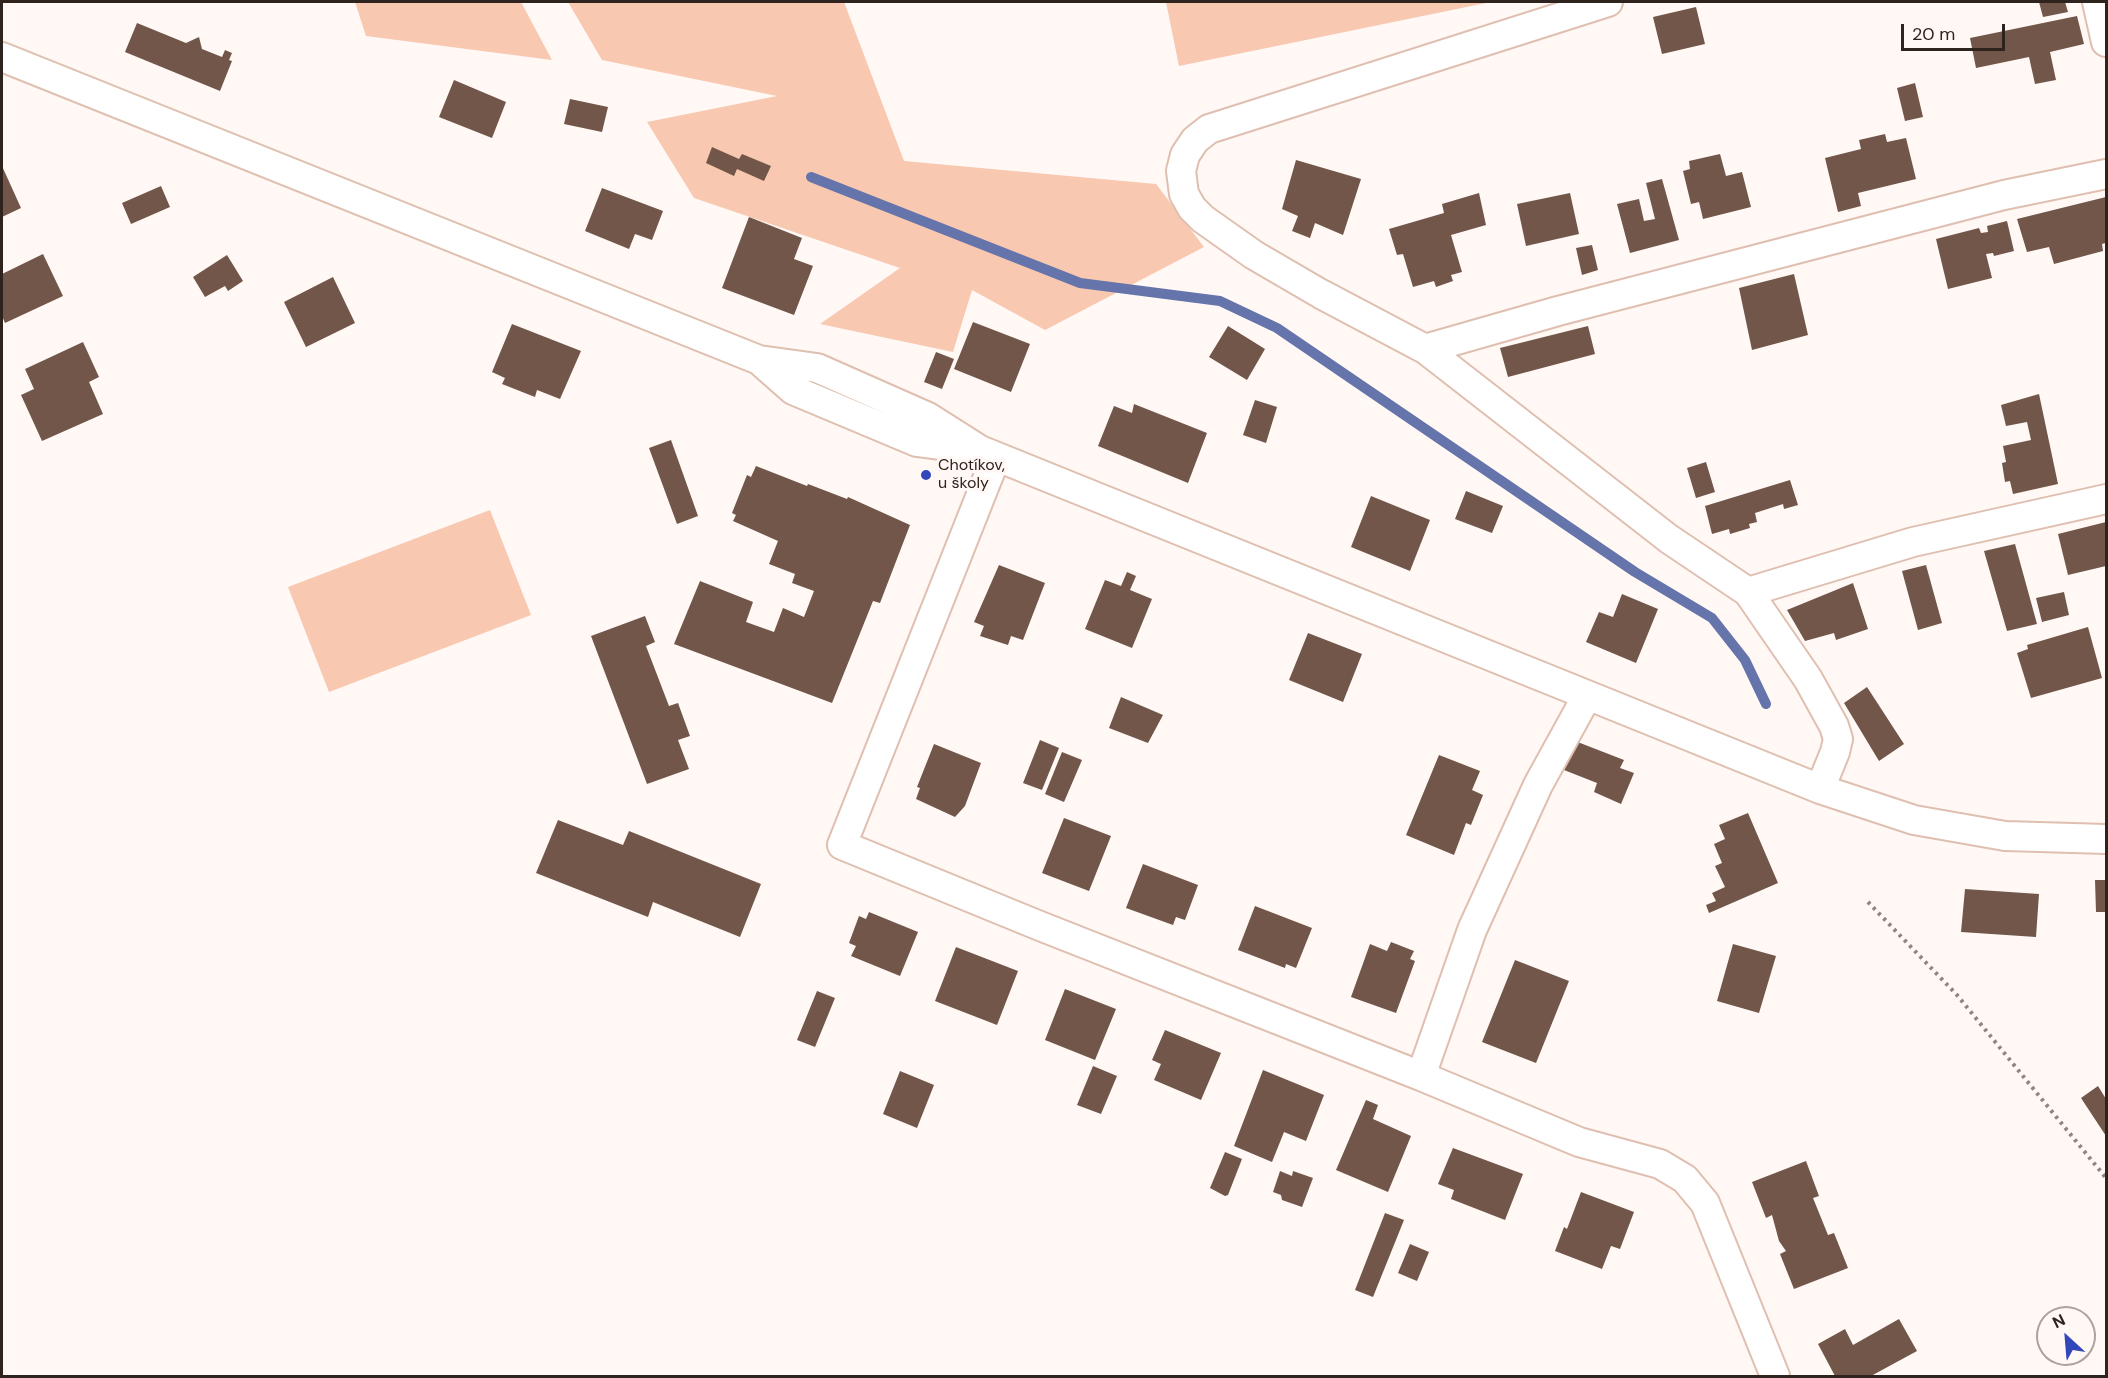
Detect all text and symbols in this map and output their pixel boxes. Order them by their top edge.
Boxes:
scale bar [1904,12,2008,50]
text: 20 m [1912,22,1955,46]
place label: Chotíkov, u školy [938,456,1005,494]
marker: Chotíkov, u školy [919,468,933,482]
north arrow [2036,1306,2096,1366]
text: N [2049,1309,2069,1333]

